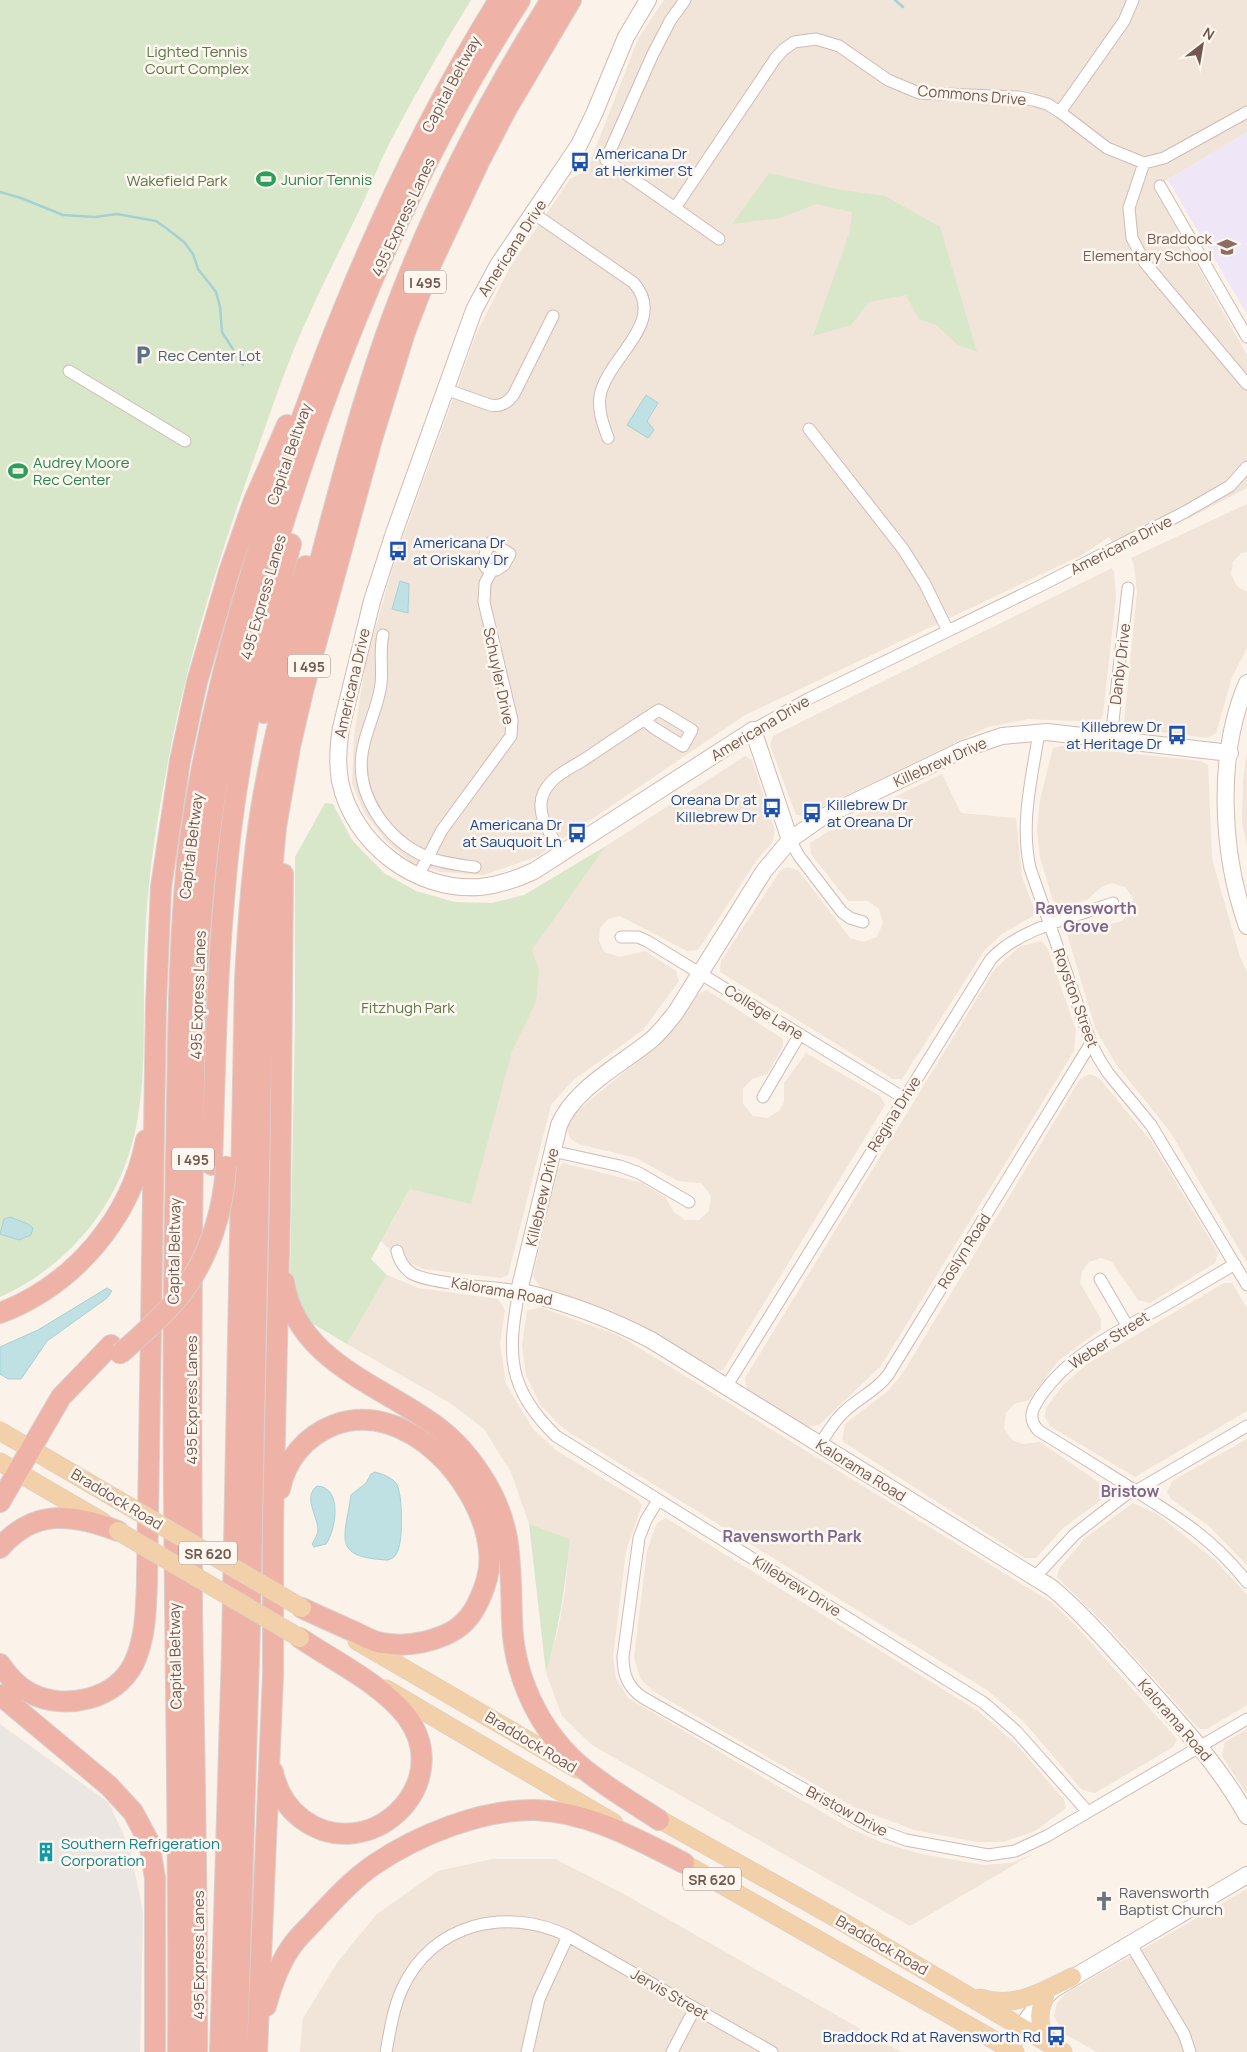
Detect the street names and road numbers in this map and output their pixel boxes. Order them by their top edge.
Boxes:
street label: Capital Beltway [417,32,485,136]
street label: Commons Drive [917,80,1027,110]
street label: 495 Express Lanes [366,154,440,280]
street label: Americana Drive [473,195,551,301]
road number: I 495 [404,270,446,294]
street label: Capital Beltway [262,400,316,508]
street label: Americana Drive [1066,510,1176,580]
street label: 495 Express Lanes [235,532,291,662]
street label: Danby Drive [1105,622,1135,706]
street label: Schuyler Drive [478,625,520,727]
street label: Americana Drive [329,626,375,740]
road number: I 495 [288,654,330,678]
street label: Americana Drive [707,690,813,766]
street label: Killebrew Drive [890,732,990,792]
street label: Capital Beltway [174,792,208,900]
street label: 495 Express Lanes [185,930,211,1060]
street label: Royston Street [1048,945,1104,1051]
street label: College Lane [720,979,808,1045]
street label: Regina Drive [862,1072,926,1156]
street label: Killebrew Drive [520,1146,564,1248]
road number: I 495 [172,1148,214,1170]
street label: Capital Beltway [163,1197,185,1304]
street label: Roslyn Road [933,1209,995,1293]
street label: Kalorama Road [450,1272,554,1310]
street label: Weber Street [1065,1306,1153,1374]
street label: 495 Express Lanes [181,1335,202,1465]
street label: Kalorama Road [812,1434,910,1506]
street label: Braddock Road [67,1463,167,1535]
road number: SR 620 [179,1542,237,1565]
street label: Killebrew Drive [749,1551,845,1622]
street label: Capital Beltway [164,1602,186,1709]
street label: Kalorama Road [1133,1674,1217,1766]
street label: Braddock Road [481,1706,581,1778]
street label: Bristow Drive [802,1781,892,1841]
road number: SR 620 [683,1868,741,1890]
street label: 495 Express Lanes [188,1890,209,2020]
street label: Braddock Road [832,1910,932,1980]
street label: Jervis Street [627,1963,713,2025]

